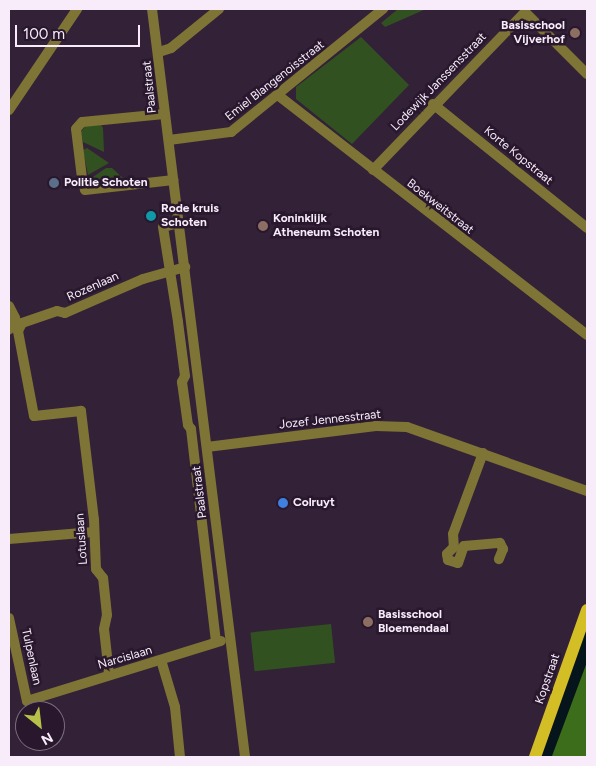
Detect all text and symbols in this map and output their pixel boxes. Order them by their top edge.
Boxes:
scale bar [18,15,142,47]
place label: Basisschool Vijverhof [501,19,565,47]
text: 100 m [23,25,65,43]
marker: Basisschool Vijverhof [569,27,581,39]
street label: Lodewijk Janssensstraat [388,30,490,134]
street label: Emiel Blangenoisstraat [223,38,327,124]
street label: Paalstraat [140,60,160,114]
street label: Korte Kopstraat [481,124,555,188]
place label: Politie Schoten [64,176,147,190]
street label: Boekweitstraat [404,176,476,238]
marker: Politie Schoten [48,177,60,189]
place label: Rode kruis Schoten [161,202,219,230]
marker: Rode kruis Schoten [145,210,157,222]
place label: Koninklijk Atheneum Schoten [273,212,379,240]
marker: Koninklijk Atheneum Schoten [257,220,269,232]
street label: Rozenlaan [65,269,121,305]
street label: Jozef Jennesstraat [278,407,382,433]
street label: Paalstraat [190,465,210,519]
place label: Colruyt [293,496,335,510]
marker: Colruyt [277,497,289,509]
street label: Lotuslaan [73,513,91,565]
place label: Basisschool Bloemendaal [378,608,449,636]
marker: Basisschool Bloemendaal [362,616,374,628]
street label: Tulpenlaan [18,627,44,687]
street label: Narcislaan [96,643,154,673]
street label: Kopstraat [533,652,563,706]
north arrow [15,701,65,751]
text: N [38,729,56,749]

